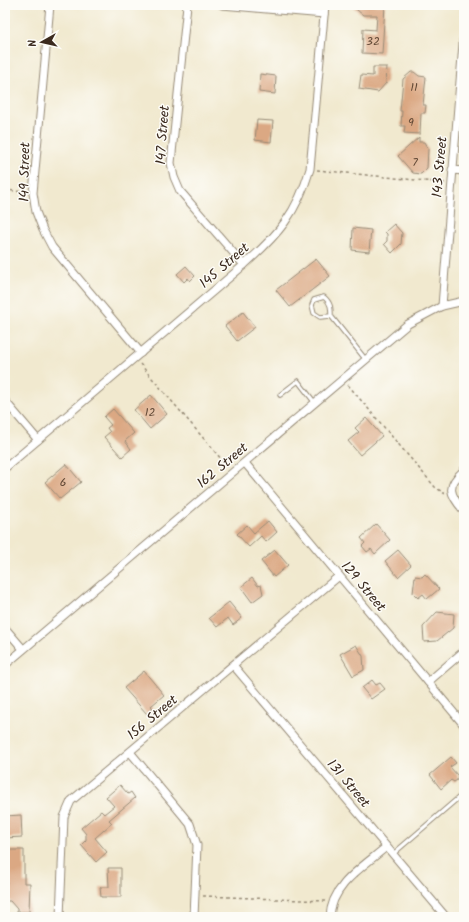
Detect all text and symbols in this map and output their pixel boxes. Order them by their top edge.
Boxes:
north arrow [22,22,62,62]
house number: 32 [366,32,380,51]
text: N [24,39,42,48]
house number: 11 [410,78,418,97]
street label: 147 Street [150,104,176,166]
house number: 9 [408,113,414,132]
street label: 143 Street [426,135,454,199]
street label: 149 Street [13,141,37,202]
house number: 7 [412,153,418,172]
street label: 145 Street [195,237,255,294]
house number: 12 [145,403,155,422]
street label: 162 Street [192,437,254,494]
house number: 6 [60,473,66,492]
street label: 129 Street [335,556,391,617]
street label: 156 Street [122,689,183,746]
street label: 131 Street [321,754,376,813]

